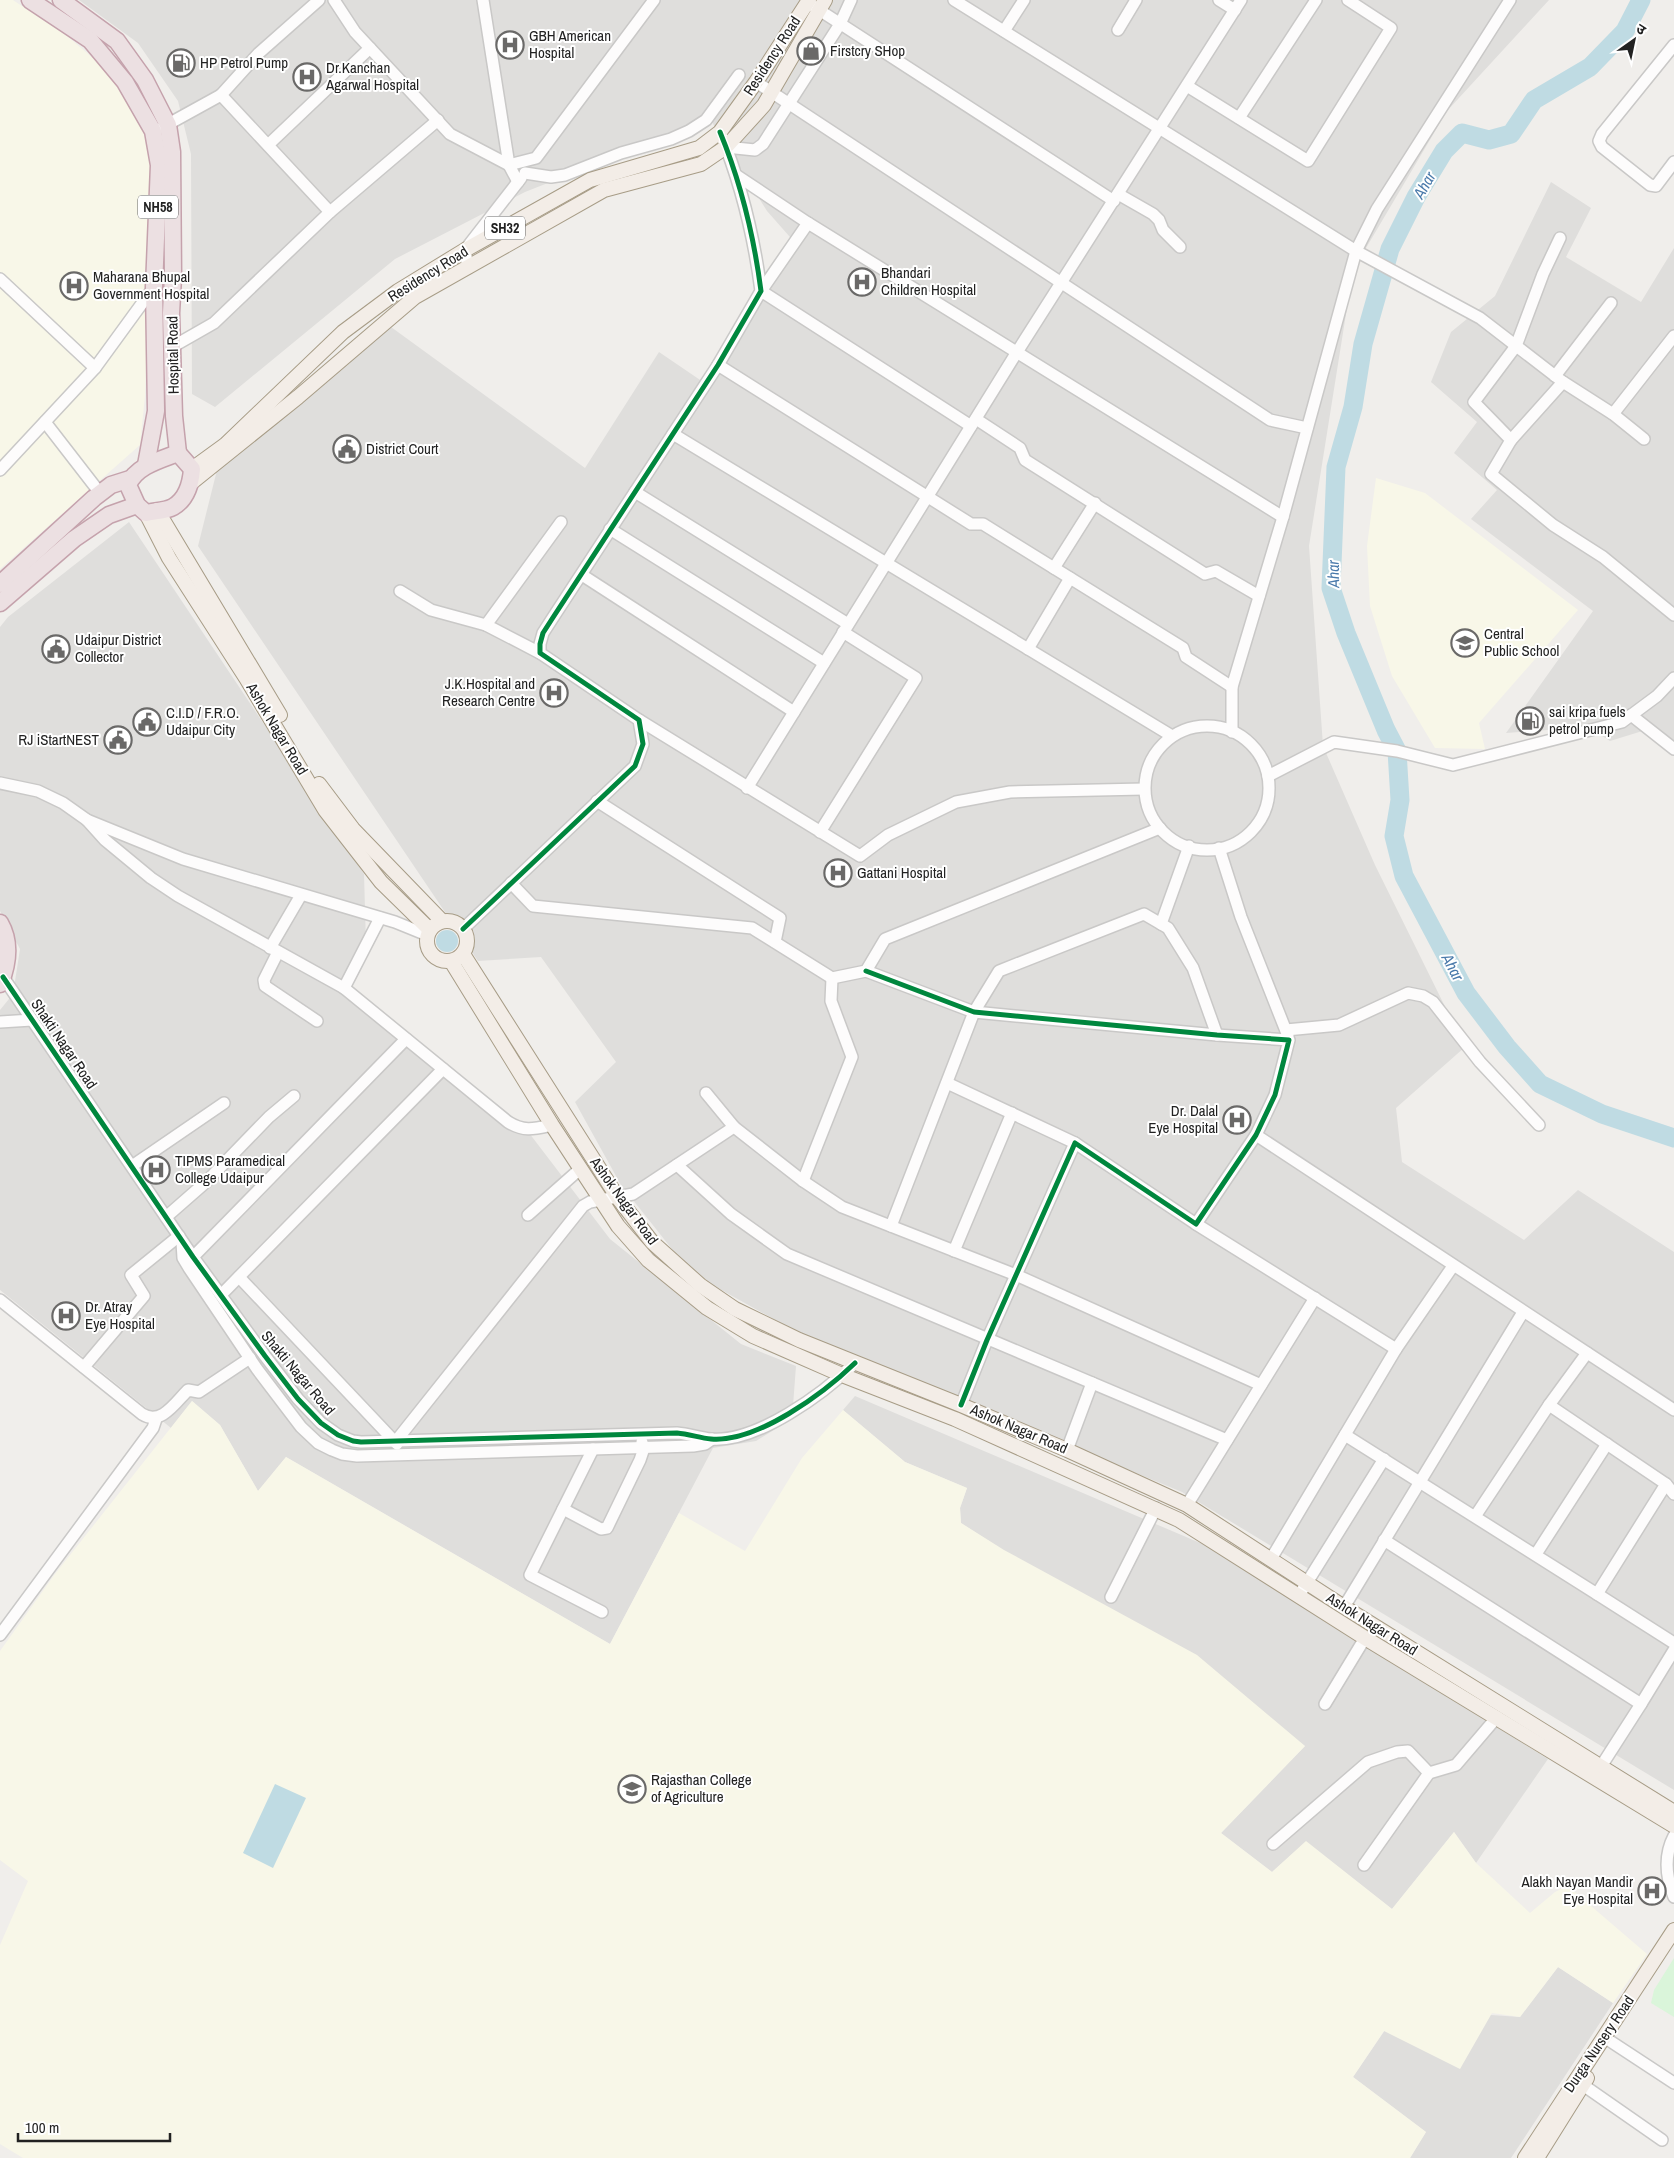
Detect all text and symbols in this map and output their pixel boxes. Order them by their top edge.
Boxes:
street label: Residency Road [738,12,805,100]
north arrow [1609,15,1659,65]
text: उ [1633,19,1650,39]
place label: GBH American Hospital [529,25,611,63]
hospital icon: GBH American Hospital [495,30,525,60]
shop icon: Firstcry SHop [796,36,826,66]
place label: Firstcry SHop [830,40,905,61]
fuel station icon: HP Petrol Pump [166,48,196,78]
place label: HP Petrol Pump [200,52,288,73]
place label: Dr.Kanchan Agarwal Hospital [325,57,419,95]
hospital icon: Dr.Kanchan Agarwal Hospital [292,62,322,92]
water label: Ahar [1407,167,1441,203]
road number: NH58 [138,196,178,218]
road number: SH32 [485,217,525,240]
street label: Residency Road [384,241,472,307]
place label: Bhandari Children Hospital [881,262,976,300]
place label: Maharana Bhupal Government Hospital [93,266,209,304]
hospital icon: Bhandari Children Hospital [847,267,877,297]
hospital icon: Maharana Bhupal Government Hospital [59,271,89,301]
street label: Hospital Road [161,316,184,394]
public building icon: District Court [332,434,362,464]
place label: District Court [366,438,439,459]
water label: Ahar [1322,559,1344,589]
place label: Central Public School [1484,623,1559,661]
school or university icon: Central Public School [1450,628,1480,658]
place label: Udaipur District Collector [75,629,162,667]
public building icon: Udaipur District Collector [41,634,71,664]
place label: J.K.Hospital and Research Centre [442,673,535,711]
street label: Ashok Nagar Road [241,678,313,779]
hospital icon: J.K.Hospital and Research Centre [539,678,569,708]
place label: sai kripa fuels petrol pump [1549,701,1626,739]
place label: C.I.D / F.R.O. Udaipur City [166,702,239,740]
fuel station icon: sai kripa fuels petrol pump [1515,706,1545,736]
public building icon: C.I.D / F.R.O. Udaipur City [132,707,162,737]
public building icon: RJ iStartNEST [103,725,133,755]
place label: RJ iStartNEST [18,729,99,750]
hospital icon: Gattani Hospital [823,858,853,888]
place label: Gattani Hospital [857,862,946,883]
water label: Ahar [1436,949,1470,985]
street label: Shakti Nagar Road [26,994,102,1093]
place label: Dr. Dalal Eye Hospital [1148,1100,1218,1138]
hospital icon: Dr. Dalal Eye Hospital [1222,1105,1252,1135]
place label: TIPMS Paramedical College Udaipur [175,1150,285,1188]
street label: Ashok Nagar Road [585,1152,663,1249]
hospital icon: TIPMS Paramedical College Udaipur [141,1155,171,1185]
place label: Dr. Atray Eye Hospital [85,1296,155,1334]
hospital icon: Dr. Atray Eye Hospital [51,1301,81,1331]
street label: Shakti Nagar Road [257,1326,340,1420]
street label: Ashok Nagar Road [966,1398,1071,1459]
street label: Ashok Nagar Road [1322,1587,1422,1660]
place label: Rajasthan College of Agriculture [651,1769,752,1807]
school or university icon: Rajasthan College of Agriculture [617,1774,647,1804]
place label: Alakh Nayan Mandir Eye Hospital [1521,1871,1633,1909]
hospital icon: Alakh Nayan Mandir Eye Hospital [1637,1876,1667,1906]
street label: Durga Nursery Road [1558,1991,1639,2096]
scale bar [18,2110,170,2142]
text: 100 m [25,2117,59,2138]

